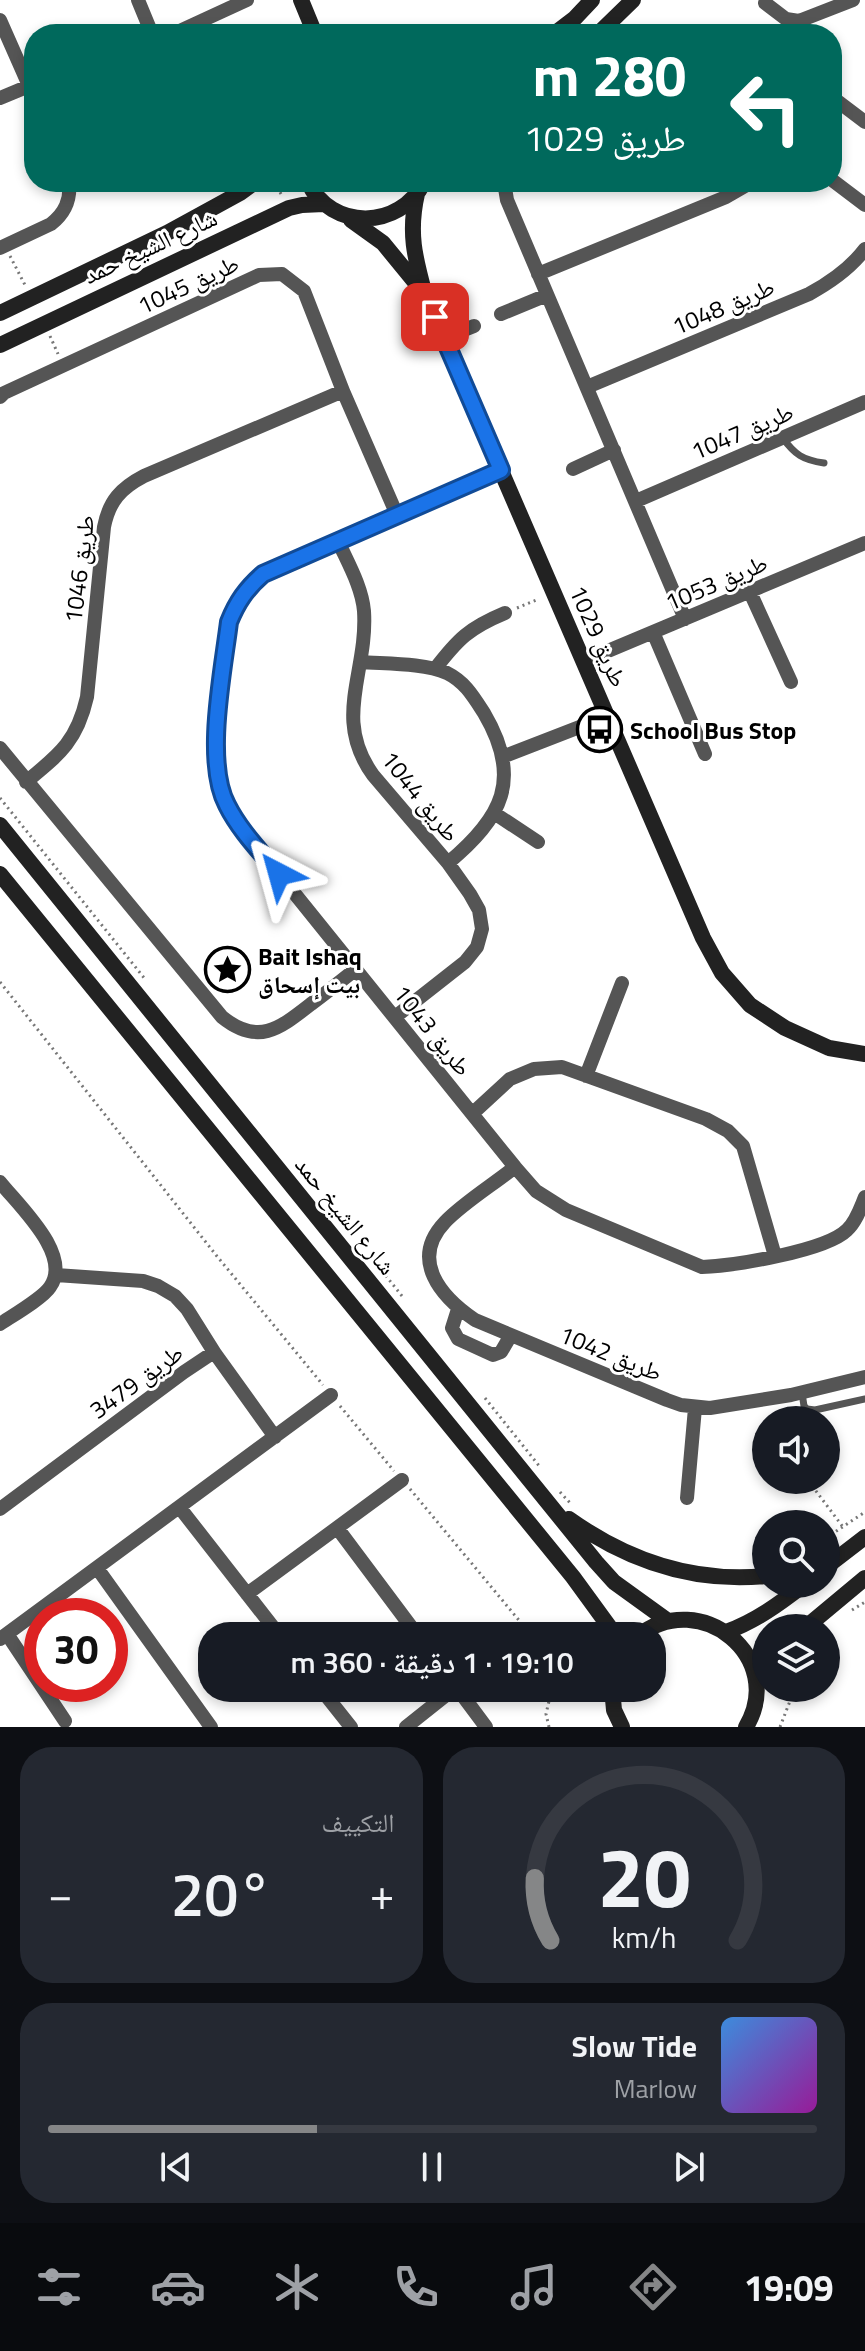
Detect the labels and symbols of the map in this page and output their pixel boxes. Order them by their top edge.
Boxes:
street label: شارع الشيخ حمد [77,199,223,293]
street label: طريق 1045 [131,245,245,323]
street label: طريق 1048 [666,268,780,344]
pin [401,283,469,351]
street label: طريق 1047 [685,393,799,469]
street label: طريق 1046 [55,513,103,625]
street label: طريق 1053 [659,544,773,620]
street label: طريق 1029 [561,579,637,693]
bus stop icon: School Bus Stop [575,706,623,754]
place label: School Bus Stop [630,712,796,748]
street label: طريق 1044 [373,743,469,849]
position arrow [237,832,321,916]
place label: Bait Ishaq بيت إسحاق [258,938,362,1002]
place icon: Bait Ishaq بيت إسحاق [203,946,251,994]
street label: طريق 1043 [385,977,481,1083]
street label: شارع الشيخ حمد [287,1148,405,1282]
street label: طريق 1042 [554,1316,668,1390]
street label: طريق 3479 [82,1335,190,1427]
speed limit sign: 30 [24,1598,128,1702]

